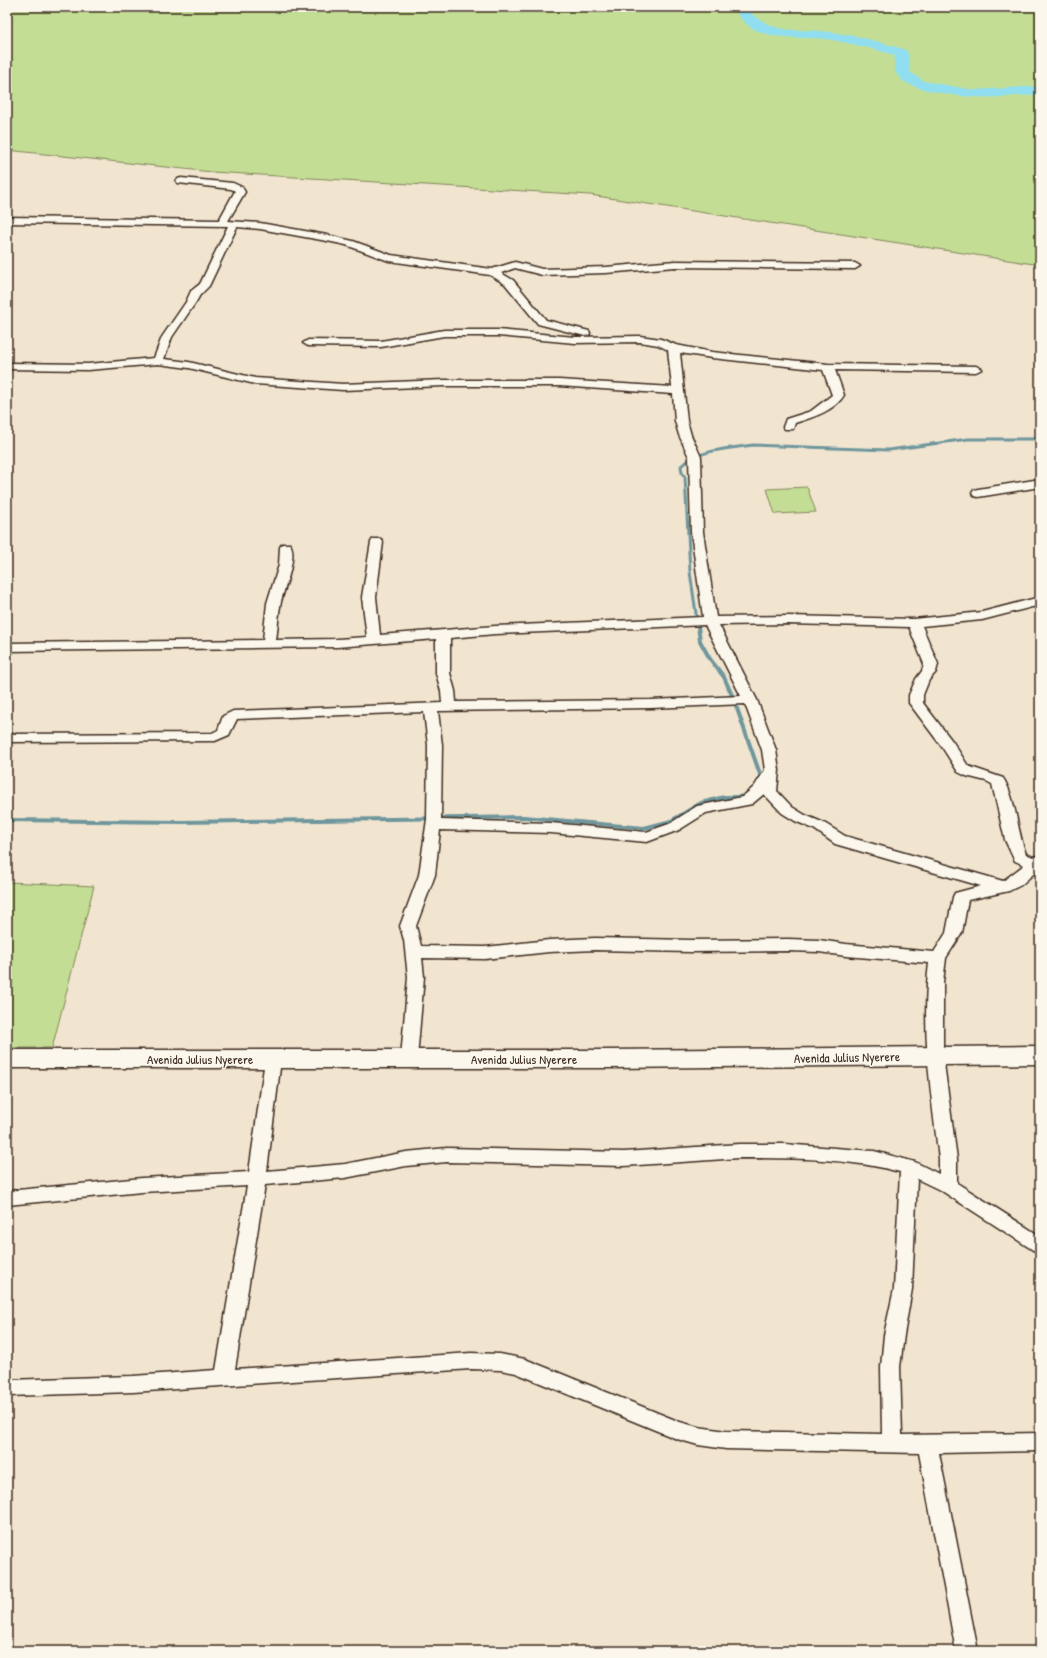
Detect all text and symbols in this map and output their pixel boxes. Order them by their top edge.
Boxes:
street label: Avenida Julius Nyerere [794,1047,900,1067]
street label: Avenida Julius Nyerere [147,1050,253,1068]
street label: Avenida Julius Nyerere [471,1050,577,1068]

